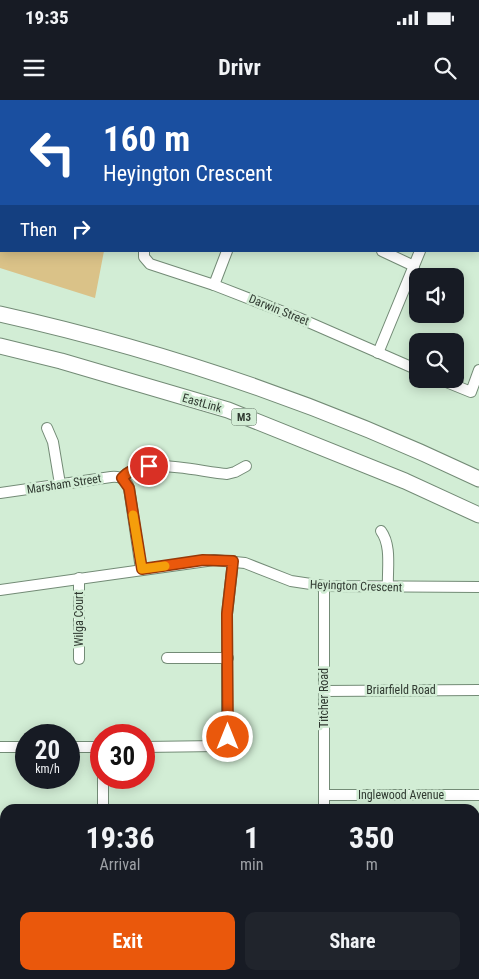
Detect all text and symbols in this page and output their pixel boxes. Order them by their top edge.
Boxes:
text: 19:35 [25,6,69,29]
icon: menu [20,54,48,82]
icon: search [431,54,459,82]
text: Drivr [218,55,261,80]
text: 160 m [103,119,190,160]
icon: left [20,120,85,185]
text: Heyington Crescent [103,161,273,186]
icon: right [67,215,95,243]
text: Then [20,218,57,241]
map controls [409,268,464,388]
button: sound [409,268,464,323]
street label: Darwin Street [247,292,312,329]
button: search [409,333,464,388]
street label: EastLink [181,391,224,415]
road number: M3 [232,408,256,426]
pin [128,445,170,487]
icon: arrive [135,452,163,480]
street label: Marsham Street [26,471,103,497]
street label: Heyington Crescent [310,577,403,595]
street label: Wilga Court [72,591,86,647]
street label: Titcher Road [317,668,331,728]
street label: Briarfield Road [366,683,436,697]
position arrow [201,710,253,762]
speed limit sign: 30 [90,724,155,789]
text: 20 [35,736,60,765]
text: km/h [35,762,60,776]
street label: Inglewood Avenue [358,788,444,802]
text: 19:36 [86,820,154,855]
text: 1 [244,820,259,855]
text: 350 [349,820,394,855]
text: Arrival [100,855,140,874]
text: min [240,855,263,874]
text: m [366,855,378,874]
button: Exit [20,912,235,970]
button: Share [245,912,460,970]

